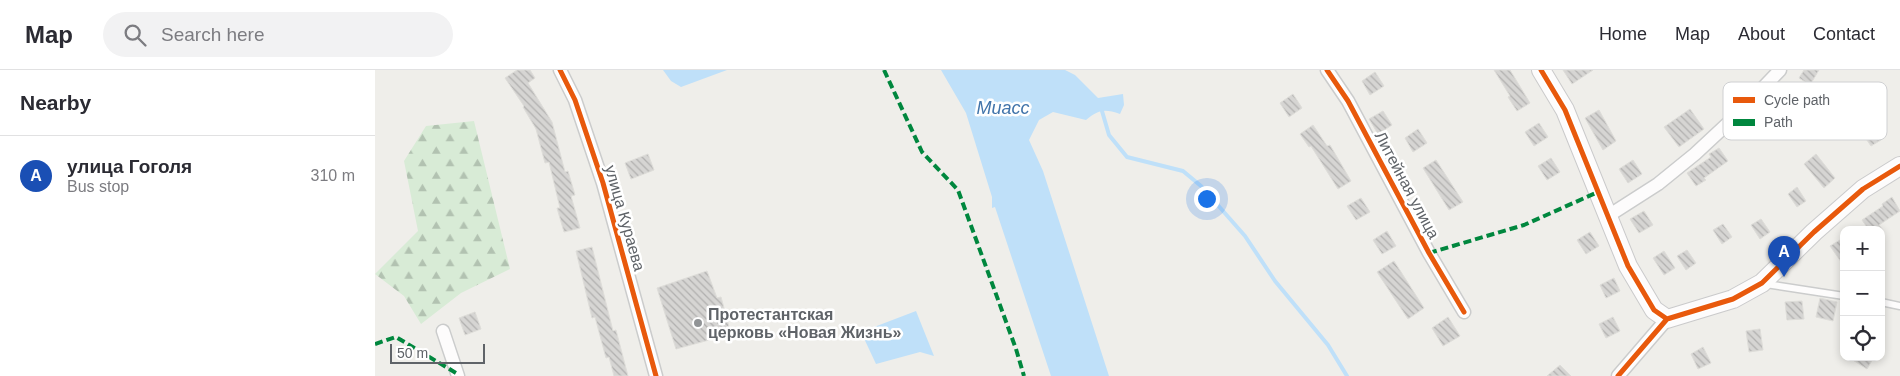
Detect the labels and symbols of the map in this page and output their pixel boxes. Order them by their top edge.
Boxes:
legend [1723,82,1887,140]
text: Cycle path [1764,92,1830,108]
water label: Миасс [976,98,1030,118]
text: Path [1764,114,1793,130]
street label: Литейная улица [1372,128,1443,242]
street label: улица Кураева [602,163,648,273]
your location [1194,186,1220,212]
pin: A [1768,236,1800,277]
place label: Протестантская церковь «Новая Жизнь» [708,306,901,341]
marker: Протестантская церковь «Новая Жизнь» [692,317,704,329]
scale bar [390,341,485,364]

